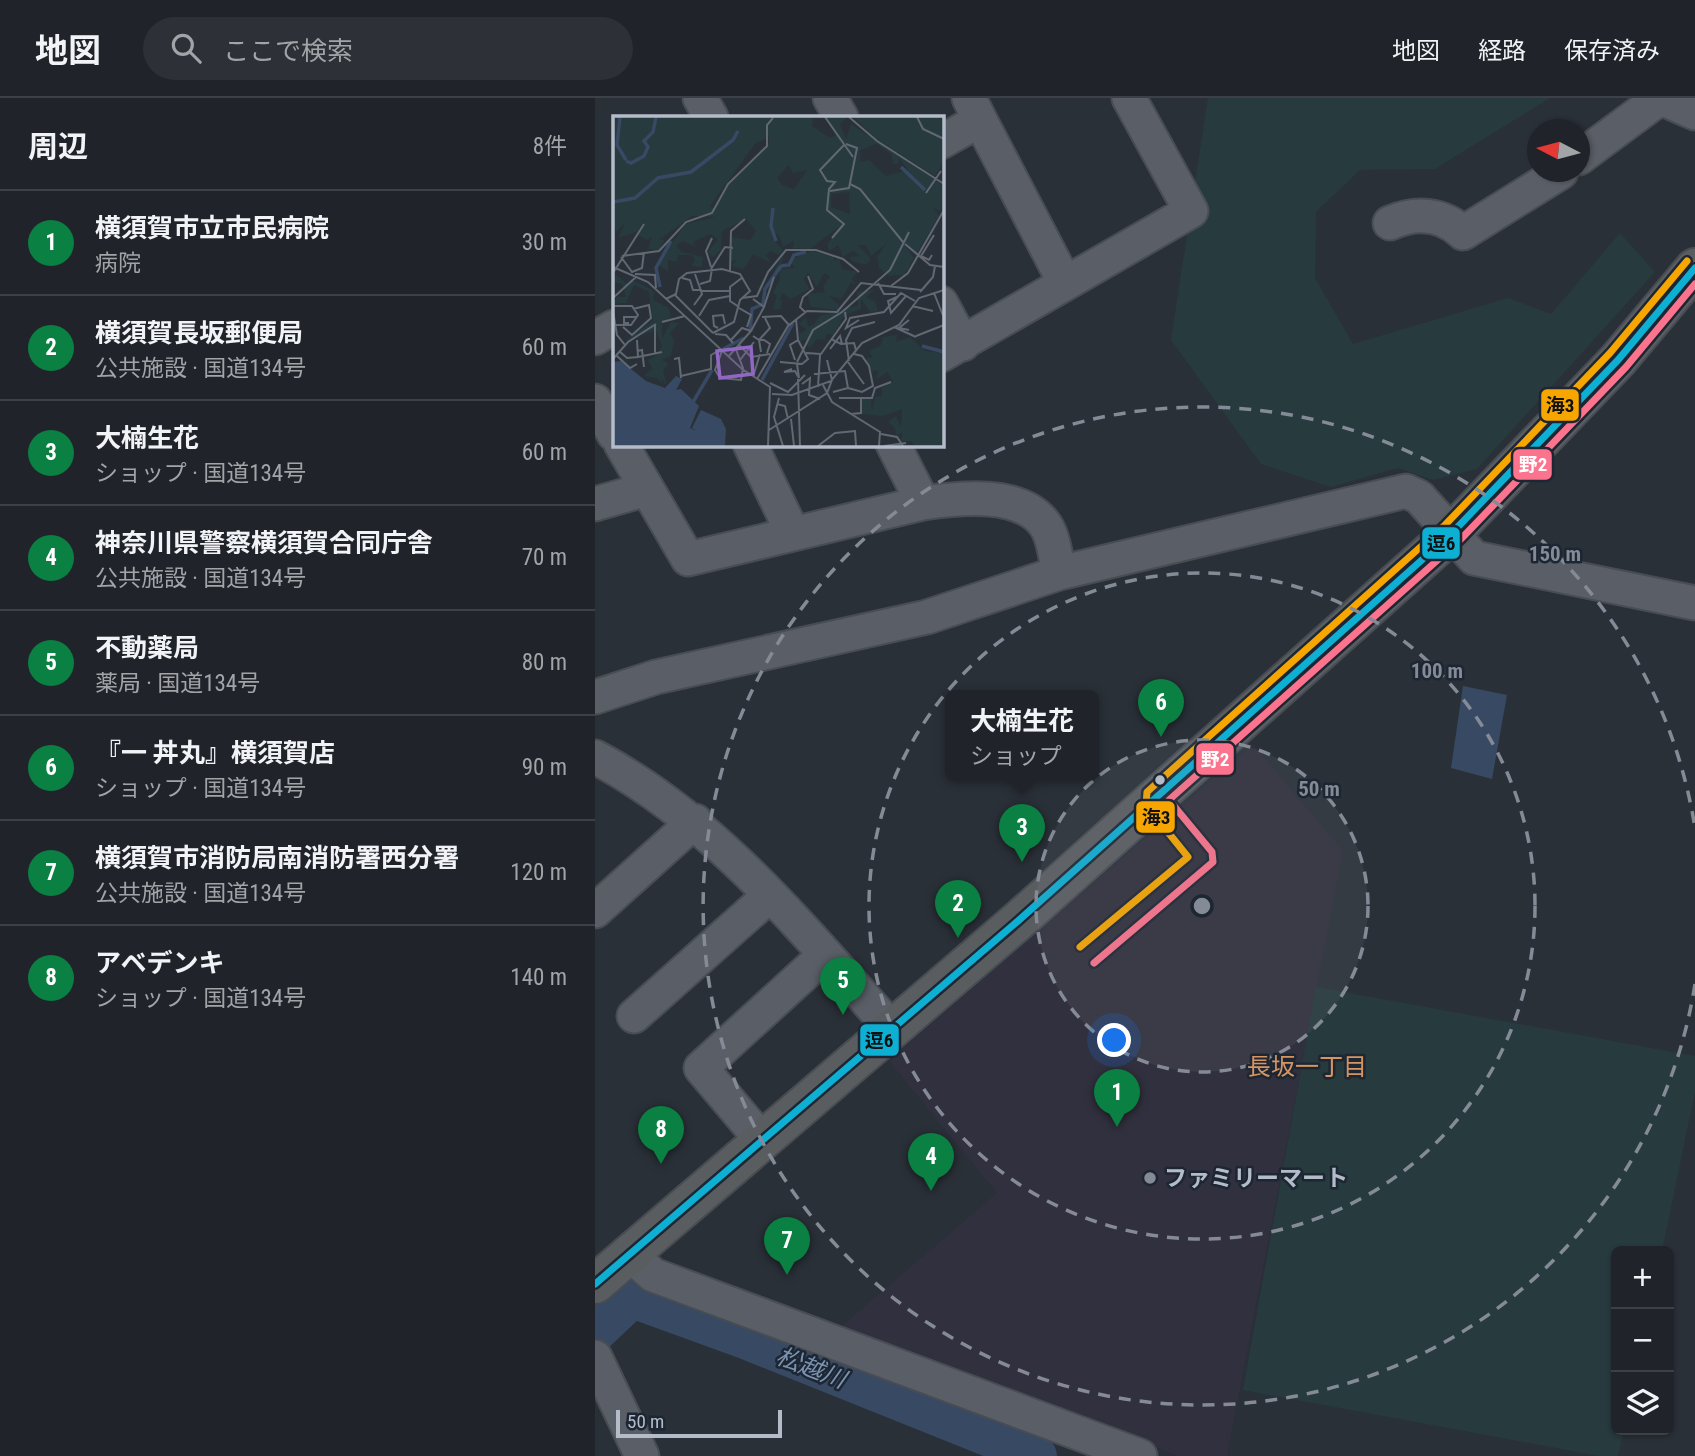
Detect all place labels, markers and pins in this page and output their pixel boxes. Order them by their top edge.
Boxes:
pin: 6 [1138,679,1184,737]
unlabelled marker [1153,773,1167,787]
pin: 3 [999,804,1045,862]
pin: 2 [935,880,981,938]
centre of rings [1190,894,1214,918]
pin: 5 [820,957,866,1015]
pin: 1 [1094,1069,1140,1127]
pin: 8 [638,1106,684,1164]
pin: 4 [908,1133,954,1191]
place label: ファミリーマート [1164,1165,1348,1192]
marker: ファミリーマート [1142,1170,1158,1186]
pin: 7 [764,1217,810,1275]

